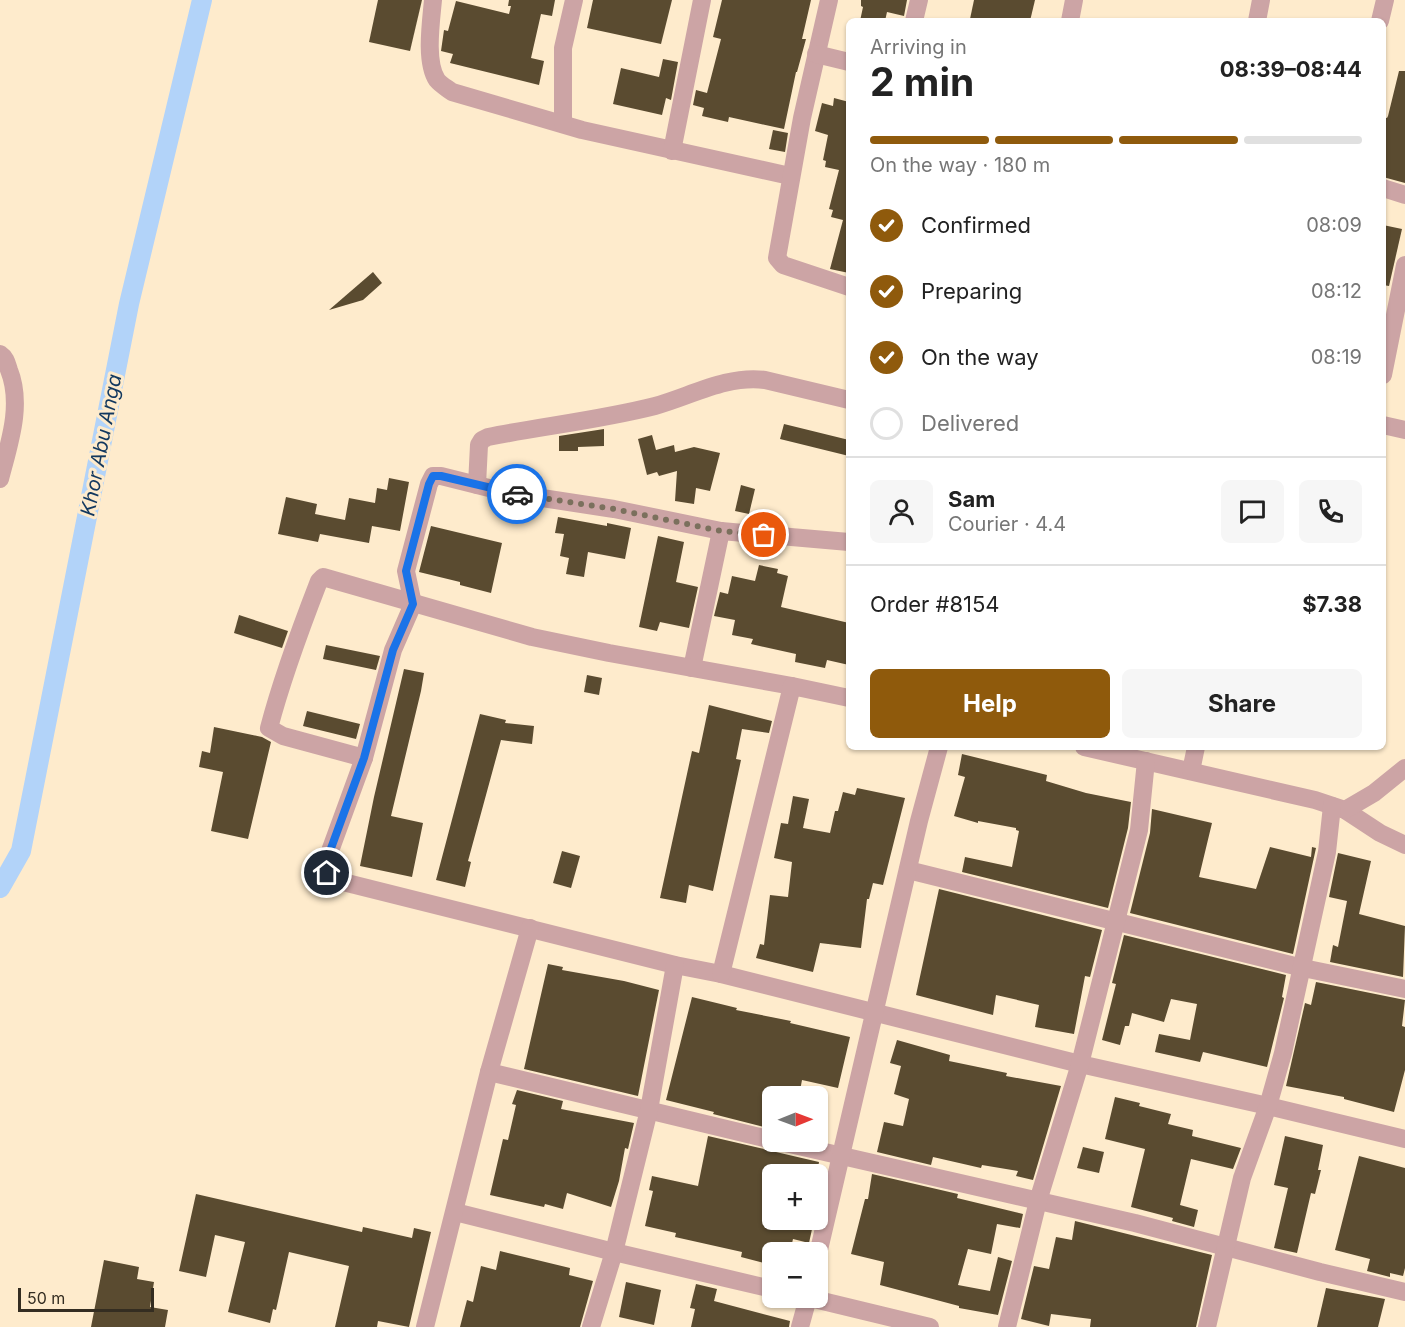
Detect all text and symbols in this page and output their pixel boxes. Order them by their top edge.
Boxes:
text: Arriving in [870,35,967,59]
text: 08:39–08:44 [1220,56,1362,82]
text: 2 min [870,58,974,105]
text: On the way · 180 m [870,153,1050,177]
icon: check [870,209,903,242]
text: Confirmed [921,212,1031,238]
text: 08:09 [1306,213,1362,237]
icon: check [870,275,903,308]
text: Preparing [921,278,1022,304]
text: 08:12 [1311,279,1362,303]
icon: check [870,341,903,374]
text: On the way [921,344,1039,370]
text: 08:19 [1311,345,1362,369]
water label: Khor Abu Anga [75,372,127,518]
text: Delivered [921,410,1019,436]
courier [487,464,547,524]
icon: car [501,478,534,511]
button: person [870,480,933,543]
button: chat [1221,480,1284,543]
button: phone [1299,480,1362,543]
text: Sam [948,486,995,512]
pin [738,509,789,560]
text: Courier · 4.4 [948,512,1066,536]
icon: bag [747,518,780,551]
text: Order #8154 [870,591,1000,617]
text: $7.38 [1302,591,1362,617]
button: Help [870,669,1110,738]
button: Share [1122,669,1362,738]
pin [301,847,352,898]
icon: home [310,856,343,889]
north arrow [762,1086,828,1152]
map controls [762,1086,828,1308]
button: + [762,1164,828,1230]
button: − [762,1242,828,1308]
scale bar [18,1285,154,1312]
text: 50 m [27,1288,65,1308]

